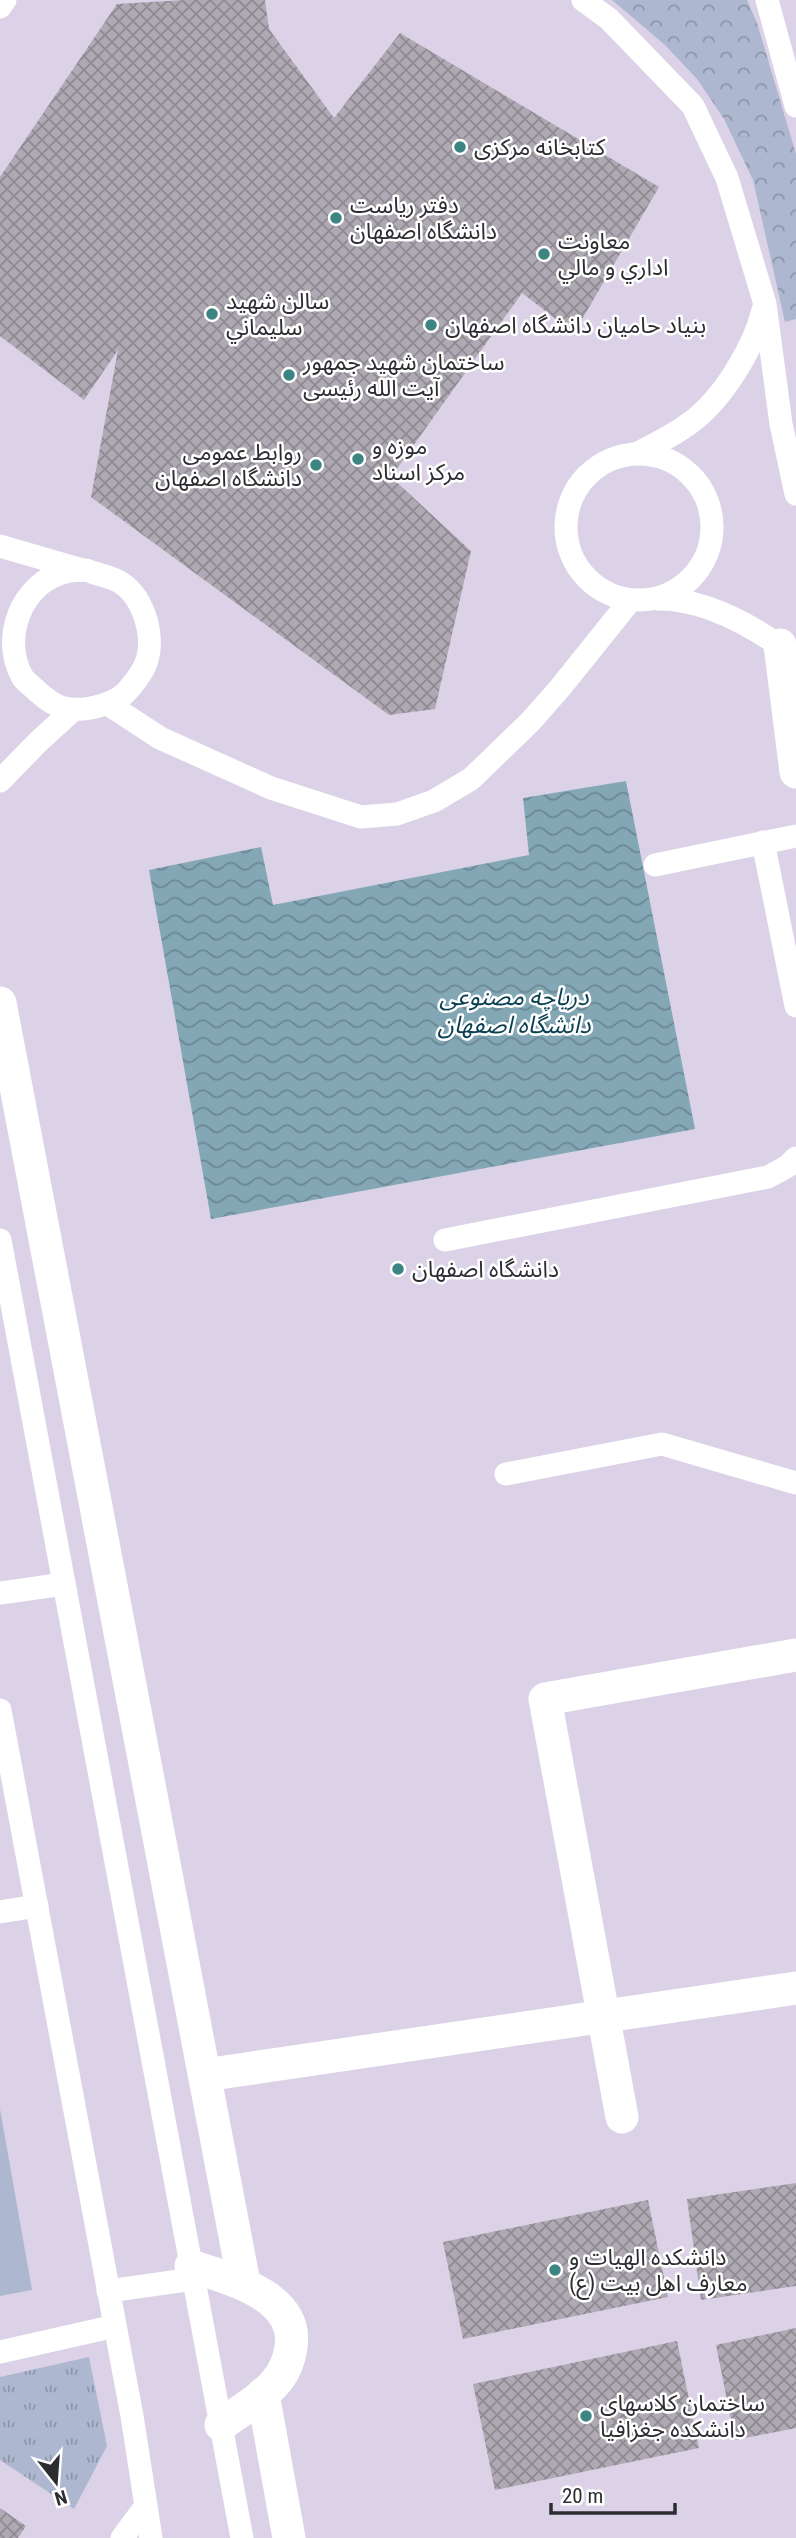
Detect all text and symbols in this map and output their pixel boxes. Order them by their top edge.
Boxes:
place label: کتابخانه مرکزی [474,134,606,161]
marker: کتابخانه مرکزی [452,139,468,155]
place label: دفتر ریاست دانشگاه اصفهان [350,192,497,245]
marker: دفتر ریاست دانشگاه اصفهان [328,210,344,226]
place label: معاونت اداري و مالي [558,228,668,284]
marker: معاونت اداري و مالي [536,246,552,262]
place label: سالن شهيد سليماني [226,288,329,344]
marker: سالن شهيد سليماني [204,306,220,322]
place label: بنياد حاميان دانشگاه اصفهان [445,312,706,339]
marker: بنياد حاميان دانشگاه اصفهان [423,317,439,333]
place label: ساختمان شهید جمهور آیت الله رئیسی [302,349,504,402]
marker: ساختمان شهید جمهور آیت الله رئیسی [281,367,297,383]
place label: موزه و مرکز اسناد [372,433,465,486]
place label: روابط عمومی دانشگاه اصفهان [155,439,302,492]
marker: موزه و مرکز اسناد [350,451,366,467]
marker: روابط عمومی دانشگاه اصفهان [308,457,324,473]
water label: دریاچه مصنوعی دانشگاه اصفهان [437,983,591,1039]
place label: دانشگاه اصفهان [412,1256,559,1283]
marker: دانشگاه اصفهان [390,1261,406,1277]
place label: دانشکده الهیات و معارف اهل بیت (ع) [569,2244,748,2300]
marker: دانشکده الهیات و معارف اهل بیت (ع) [547,2262,563,2278]
place label: ساختمان کلاسهای دانشکده جغزافیا [600,2390,765,2443]
marker: ساختمان کلاسهای دانشکده جغزافیا [578,2408,594,2424]
north arrow [21,2447,91,2517]
scale bar [551,2472,675,2516]
text: 20 m [562,2484,603,2508]
text: N [52,2485,70,2510]

